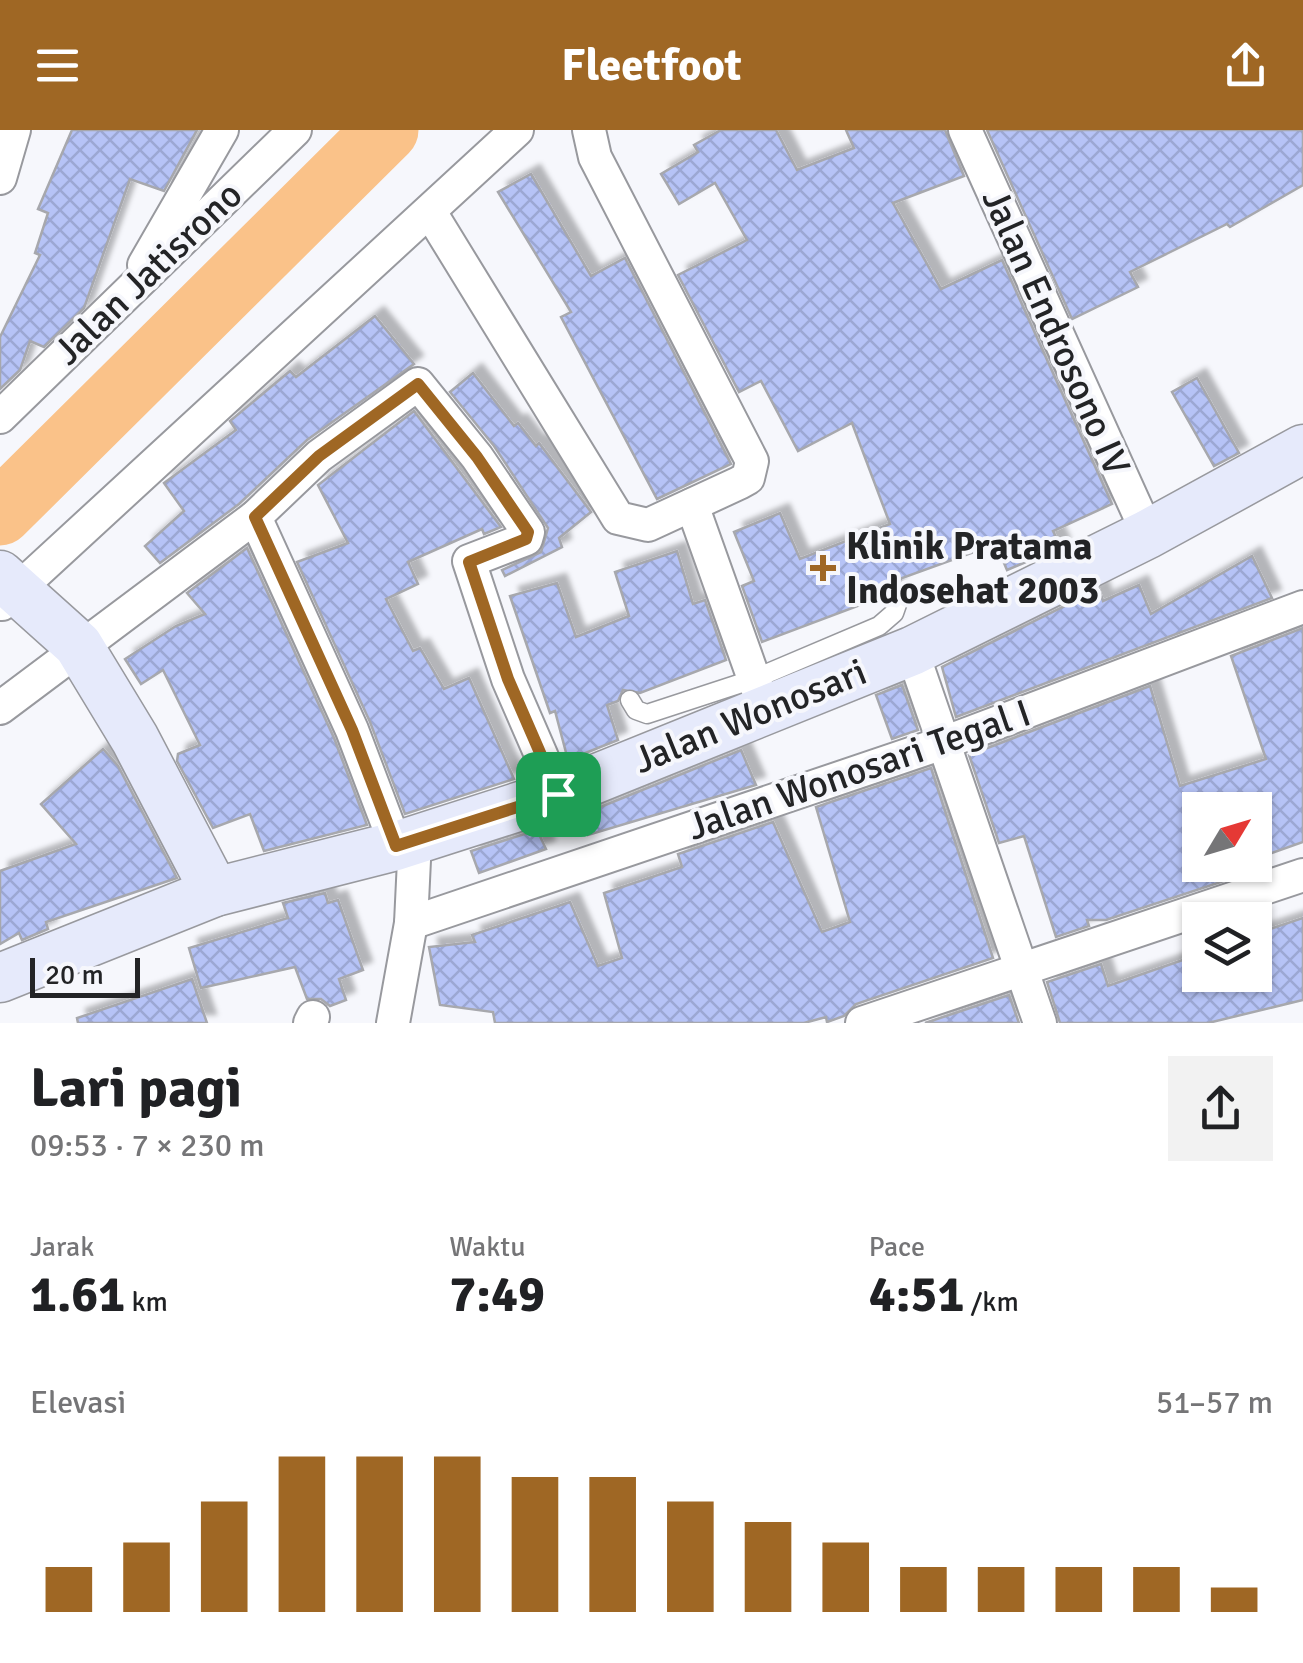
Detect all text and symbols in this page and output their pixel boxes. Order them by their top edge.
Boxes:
icon: menu [30,38,85,93]
text: Fleetfoot [561,38,742,93]
icon: share [1218,38,1273,93]
street label: Jalan Jatisrono [44,171,252,375]
street label: Jalan Endrosono IV [972,182,1140,483]
place label: Klinik Pratama Indosehat 2003 [846,523,1099,614]
marker: Klinik Pratama Indosehat 2003 [810,555,836,581]
street label: Jalan Wonosari [627,648,873,784]
street label: Jalan Wonosari Tegal I [681,689,1037,851]
pin [516,752,601,837]
icon: arrive [531,767,586,822]
north arrow [1182,792,1272,882]
map controls [1182,792,1272,992]
button: layers [1182,902,1272,992]
scale bar [30,953,140,998]
text: 20 m [45,958,104,992]
text: Lari pagi [30,1054,242,1122]
button: share [1168,1056,1273,1161]
text: 09:53 · 7 × 230 m [30,1126,265,1165]
text: Jarak [30,1230,94,1264]
text: Waktu [449,1230,525,1264]
text: Pace [869,1230,925,1264]
text: 1.61 [30,1264,125,1326]
text: 7:49 [449,1264,545,1326]
text: 4:51 [869,1264,964,1326]
text: km [125,1285,168,1319]
text: /km [964,1285,1019,1319]
text: Elevasi [30,1383,126,1422]
text: 51–57 m [1156,1383,1273,1422]

